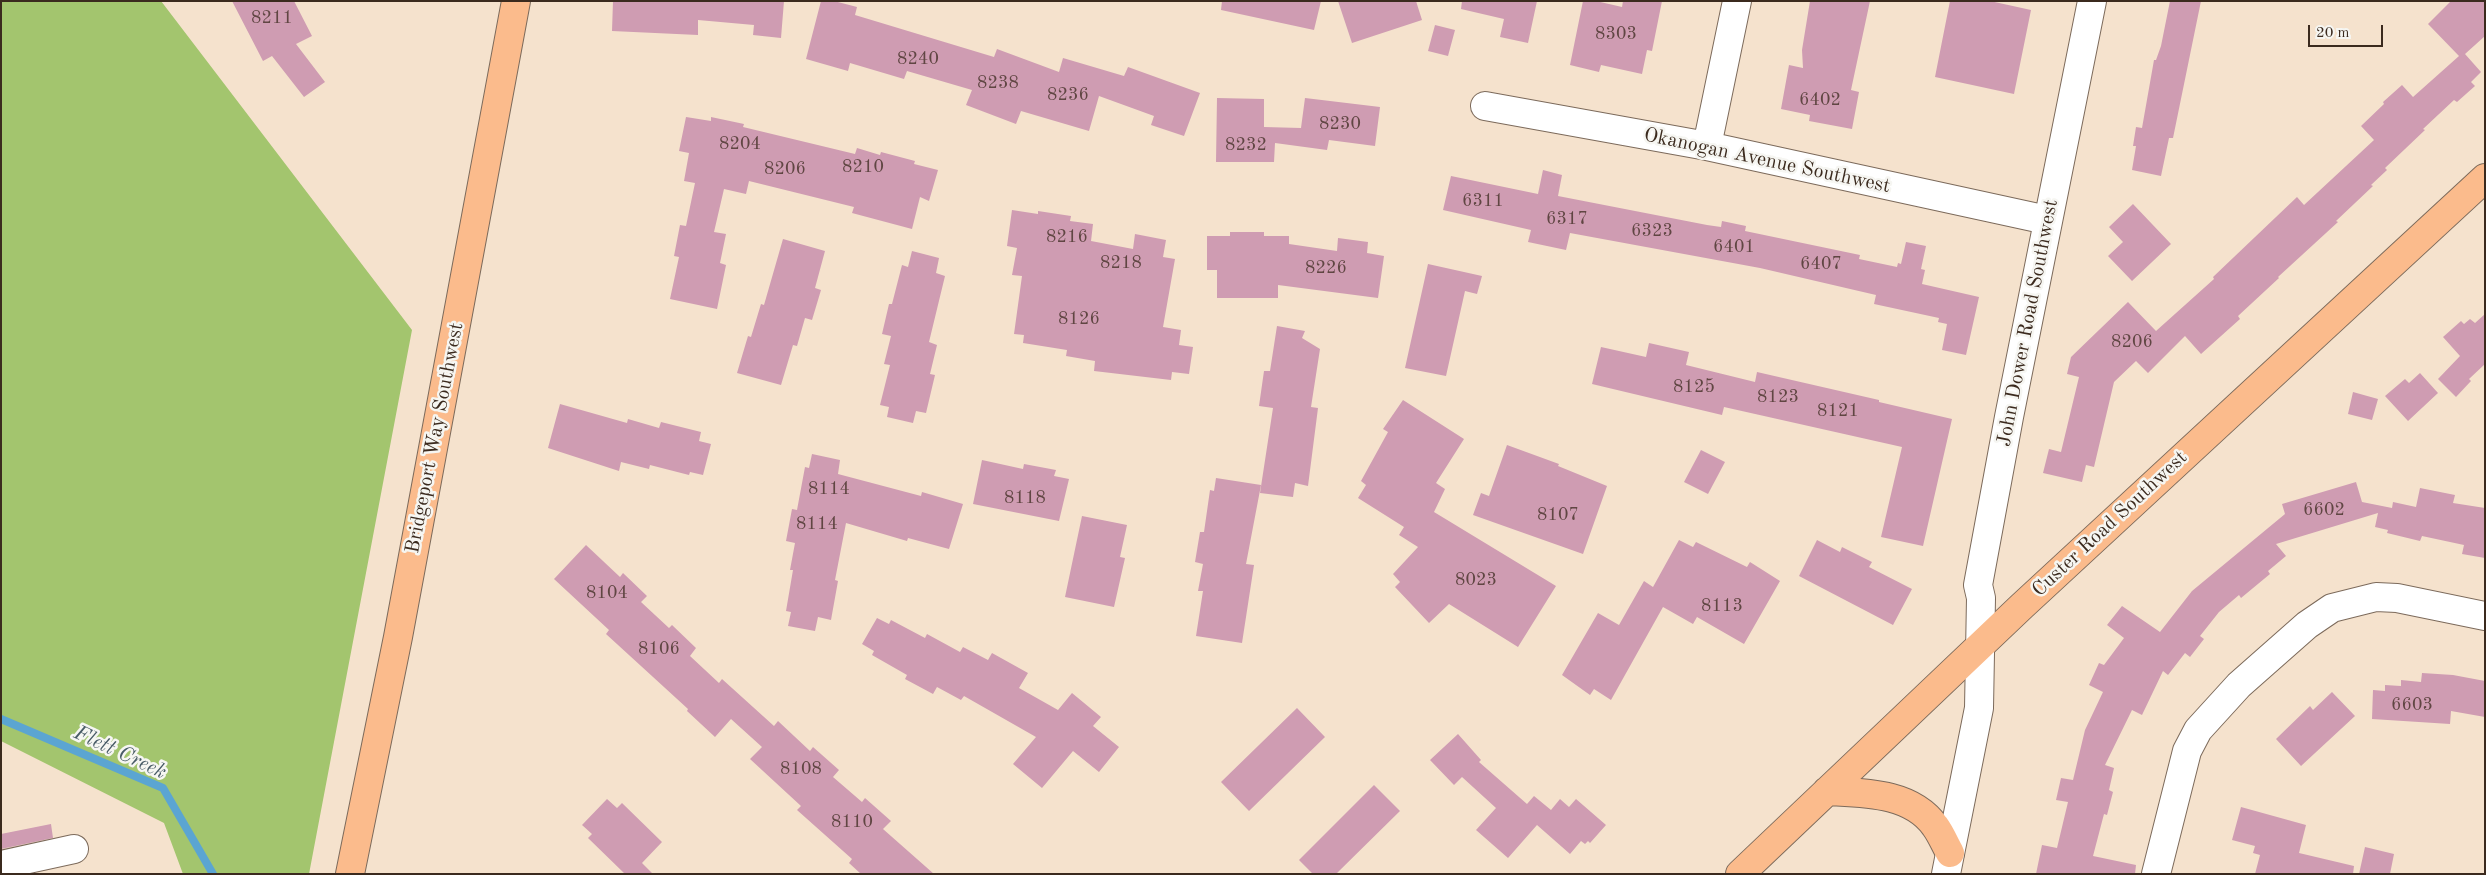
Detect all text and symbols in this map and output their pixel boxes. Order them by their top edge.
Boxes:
house number: 8211 [251,7,293,29]
scale bar [2311,15,2386,47]
house number: 8303 [1595,23,1637,45]
text: 20 m [2316,26,2350,41]
house number: 8240 [897,48,939,70]
house number: 8238 [977,72,1019,94]
house number: 8236 [1047,84,1089,106]
house number: 6402 [1799,89,1841,111]
house number: 8230 [1319,113,1361,135]
street label: Okanogan Avenue Southwest [1641,123,1893,199]
house number: 8204 [719,133,761,155]
house number: 8232 [1225,134,1267,156]
house number: 8210 [842,156,884,178]
house number: 8206 [764,158,806,180]
house number: 6311 [1462,190,1504,212]
street label: John Dower Road Southwest [1992,197,2064,449]
house number: 6317 [1546,208,1588,230]
house number: 6323 [1631,220,1673,242]
house number: 8216 [1046,226,1088,248]
house number: 6401 [1713,236,1755,258]
house number: 8218 [1100,252,1142,274]
house number: 6407 [1800,253,1842,275]
house number: 8226 [1305,257,1347,279]
house number: 8126 [1058,308,1100,330]
street label: Bridgeport Way Southwest [401,320,469,556]
house number: 8206 [2111,331,2153,353]
house number: 8125 [1673,376,1715,398]
house number: 8123 [1757,386,1799,408]
house number: 8121 [1817,400,1859,422]
street label: Custer Road Southwest [2027,446,2193,602]
house number: 8114 [808,478,850,500]
house number: 8118 [1004,487,1046,509]
house number: 6602 [2303,499,2345,521]
house number: 8107 [1537,504,1579,526]
house number: 8114 [796,513,838,535]
house number: 8023 [1455,569,1497,591]
house number: 8104 [586,582,628,604]
house number: 8113 [1701,595,1743,617]
house number: 8106 [638,638,680,660]
house number: 6603 [2391,694,2433,716]
water label: Flett Creek [70,721,170,785]
house number: 8108 [780,758,822,780]
house number: 8110 [831,811,873,833]

